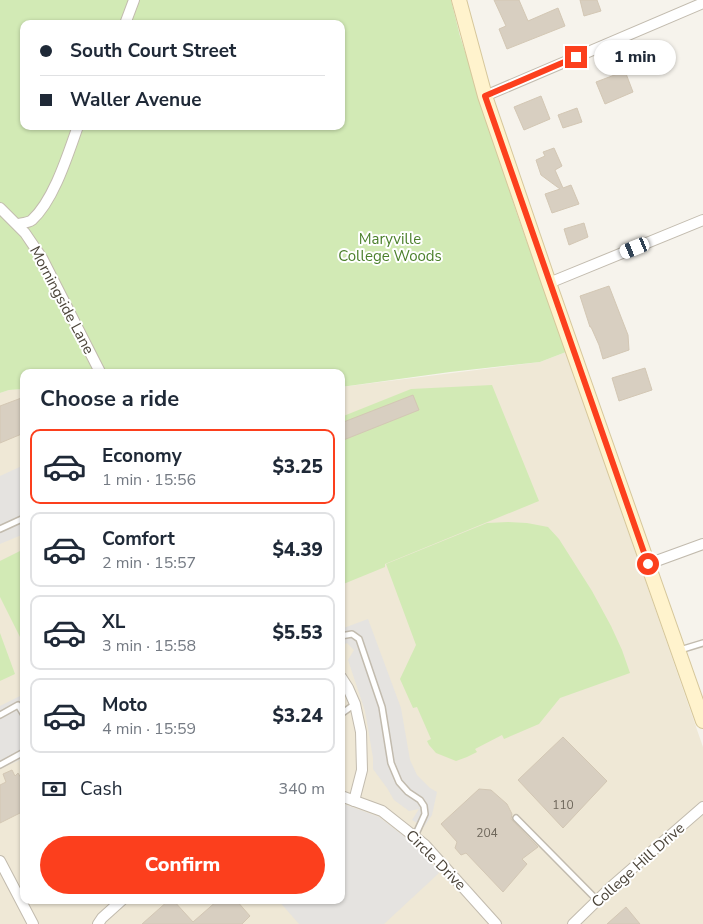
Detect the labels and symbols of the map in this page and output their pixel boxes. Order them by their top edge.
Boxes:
callout: 1 min [594,40,676,74]
route end [565,46,587,68]
park label: Maryville College Woods [338,229,442,266]
car [618,235,651,261]
street label: Morningside Lane [25,242,99,358]
route start [637,553,659,575]
house number: 110 [552,797,574,813]
street label: College Hill Drive [587,818,689,912]
house number: 204 [476,825,498,841]
street label: Circle Drive [402,826,471,895]

